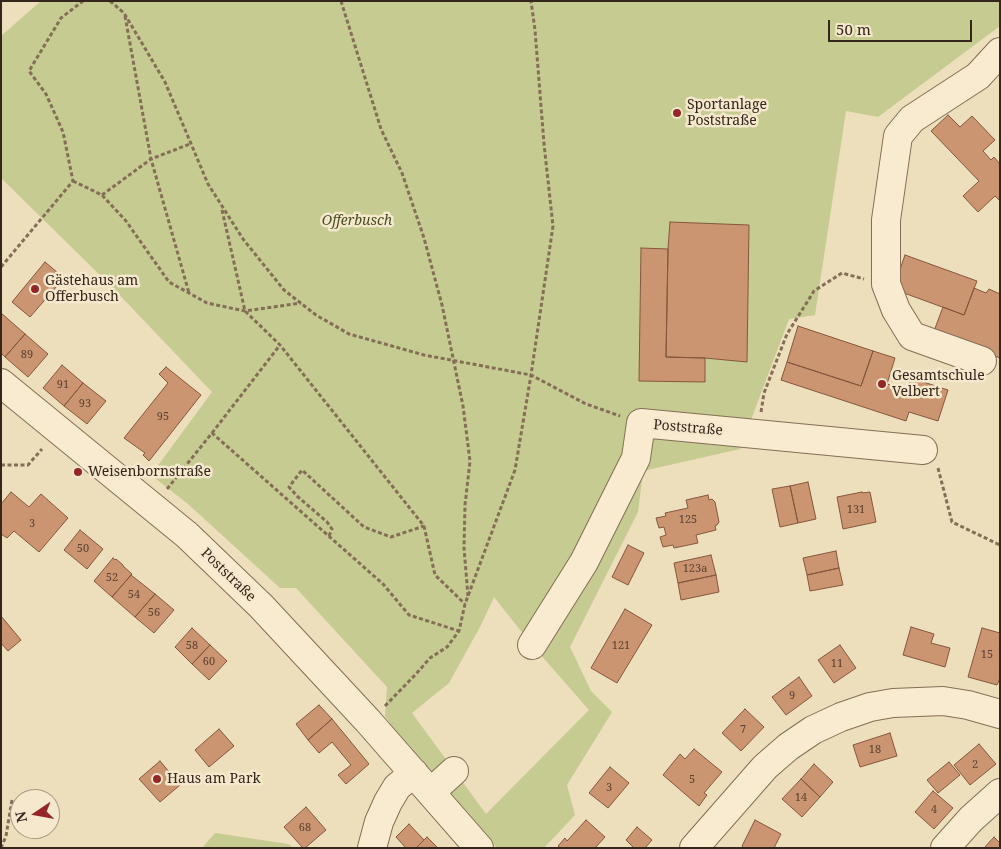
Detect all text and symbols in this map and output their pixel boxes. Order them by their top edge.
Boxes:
scale bar [831,10,975,42]
text: 50 m [836,19,871,39]
place label: Sportanlage Poststraße [687,97,767,130]
marker: Sportanlage Poststraße [671,107,683,119]
park label: Offerbusch [322,213,392,229]
place label: Gästehaus am Offerbusch [45,273,138,306]
marker: Gästehaus am Offerbusch [29,283,41,295]
house number: 89 [21,348,33,362]
place label: Gesamtschule Velbert [892,368,985,401]
house number: 91 [57,378,69,392]
marker: Gesamtschule Velbert [876,378,888,390]
house number: 93 [79,397,91,411]
house number: 95 [157,410,169,424]
street label: Poststraße [653,417,723,439]
place label: Weisenbornstraße [88,464,211,480]
marker: Weisenbornstraße [72,466,84,478]
house number: 131 [847,503,865,517]
house number: 125 [679,513,697,527]
house number: 3 [29,517,35,531]
house number: 50 [77,542,89,556]
street label: Poststraße [197,545,259,605]
house number: 123a [683,562,707,576]
house number: 52 [106,571,118,585]
house number: 54 [128,588,140,602]
house number: 56 [148,606,160,620]
house number: 58 [186,639,198,653]
house number: 121 [612,639,630,653]
house number: 15 [981,648,993,662]
house number: 60 [203,655,215,669]
house number: 11 [831,657,843,671]
house number: 9 [789,689,795,703]
house number: 7 [740,723,746,737]
house number: 18 [869,743,881,757]
house number: 2 [972,758,978,772]
place label: Haus am Park [167,771,261,787]
marker: Haus am Park [151,773,163,785]
house number: 5 [689,773,695,787]
house number: 3 [606,781,612,795]
north arrow [10,789,60,839]
house number: 14 [795,791,807,805]
house number: 4 [931,803,937,817]
text: N [10,810,31,824]
house number: 68 [299,821,311,835]

